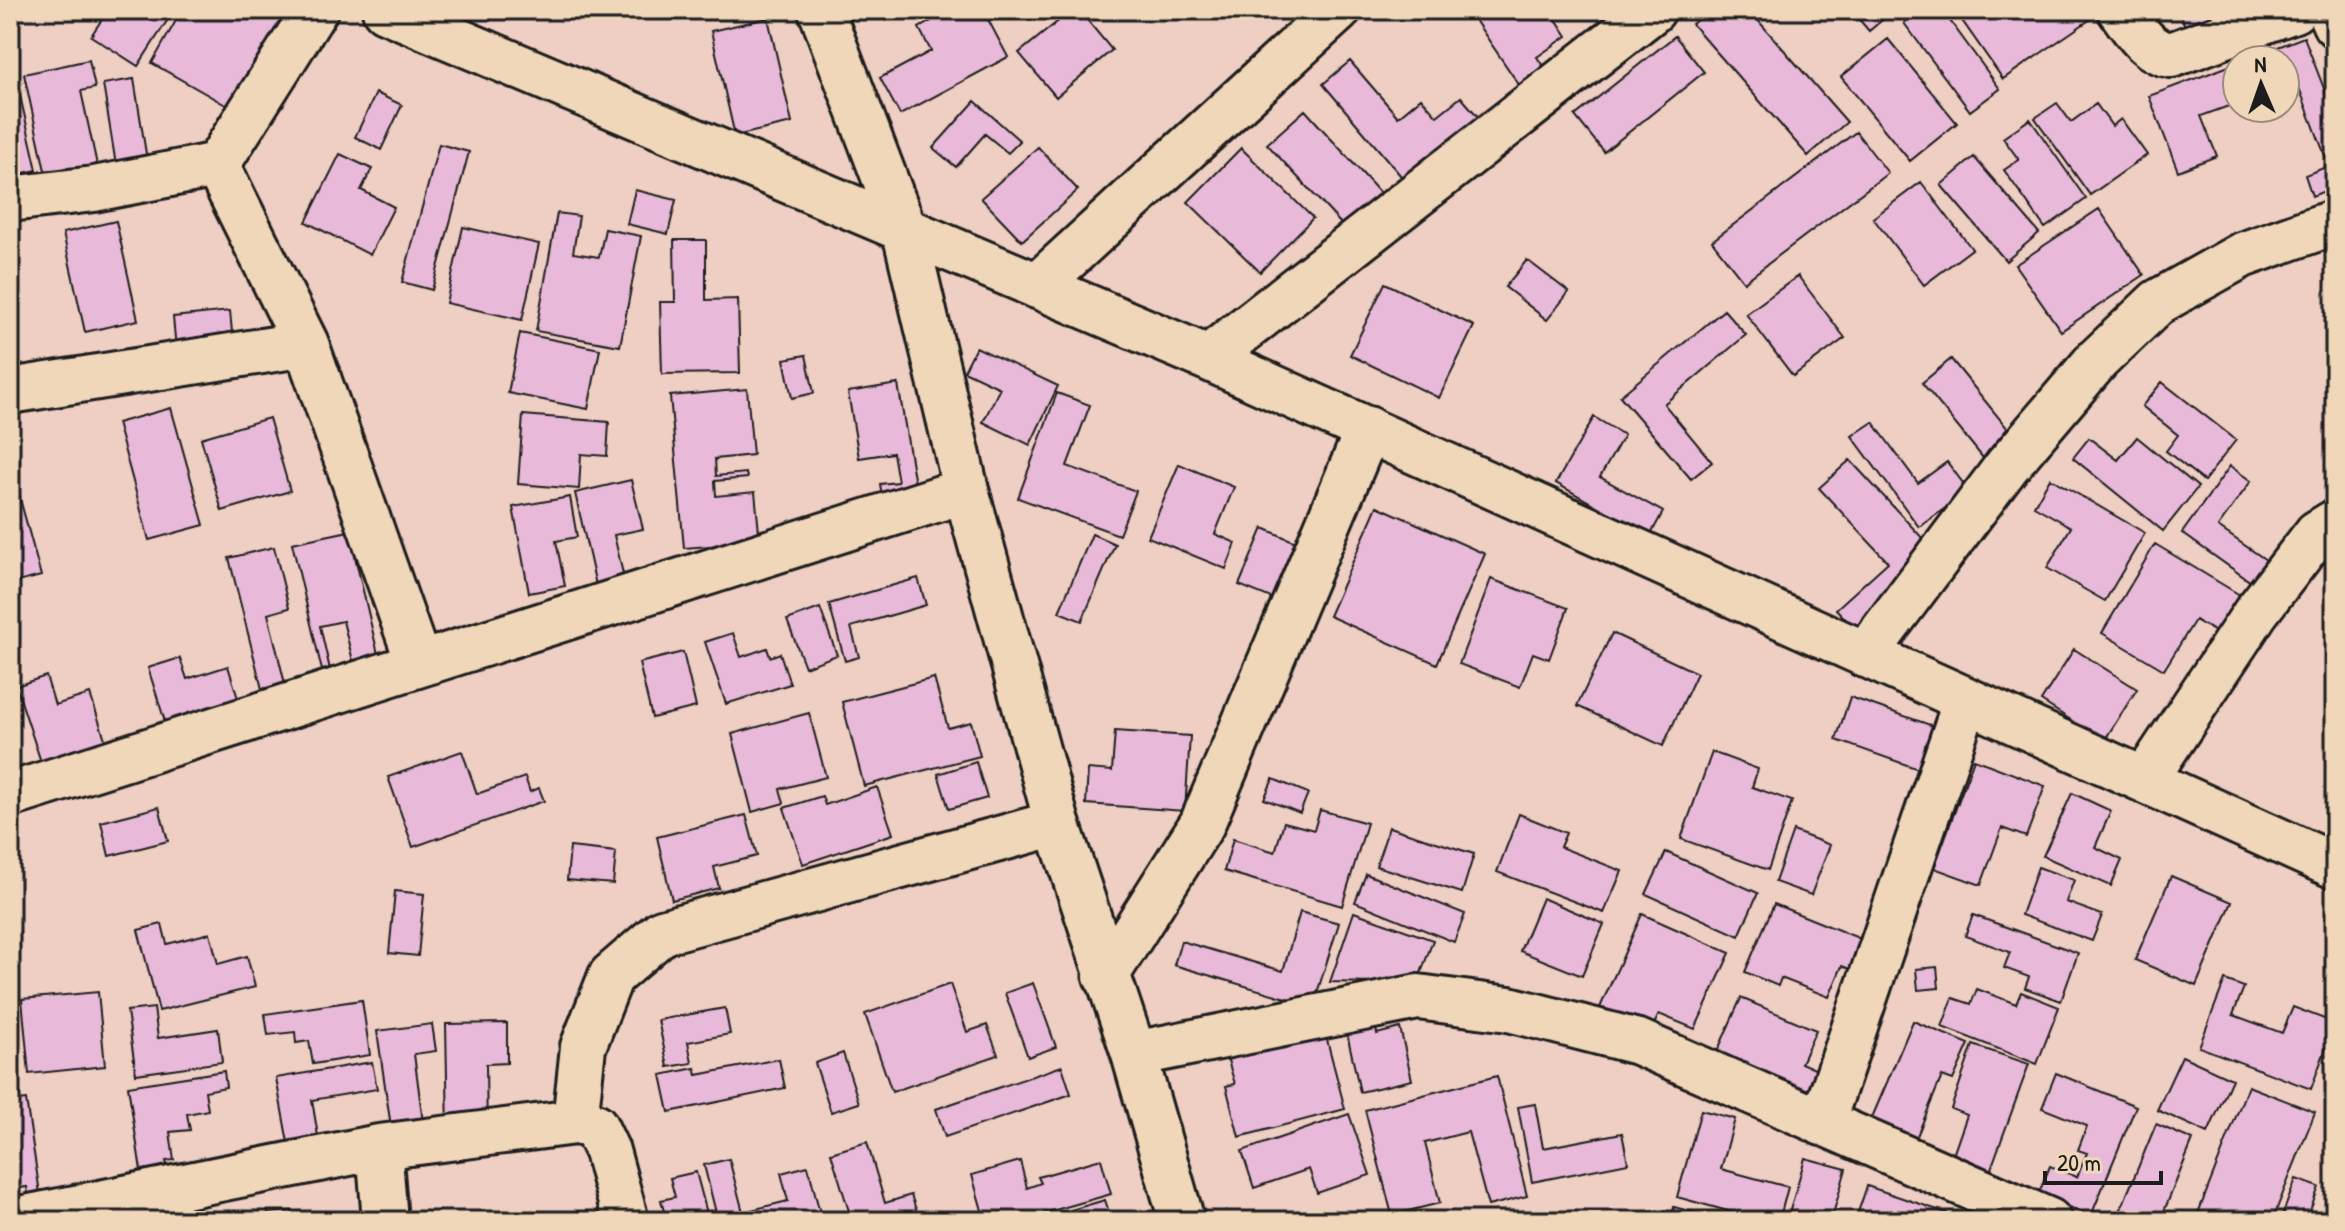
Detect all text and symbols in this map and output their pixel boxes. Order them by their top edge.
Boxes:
north arrow [2221,44,2301,124]
text: N [2254,49,2267,79]
scale bar [2045,1135,2161,1185]
text: 20 m [2057,1146,2101,1178]

